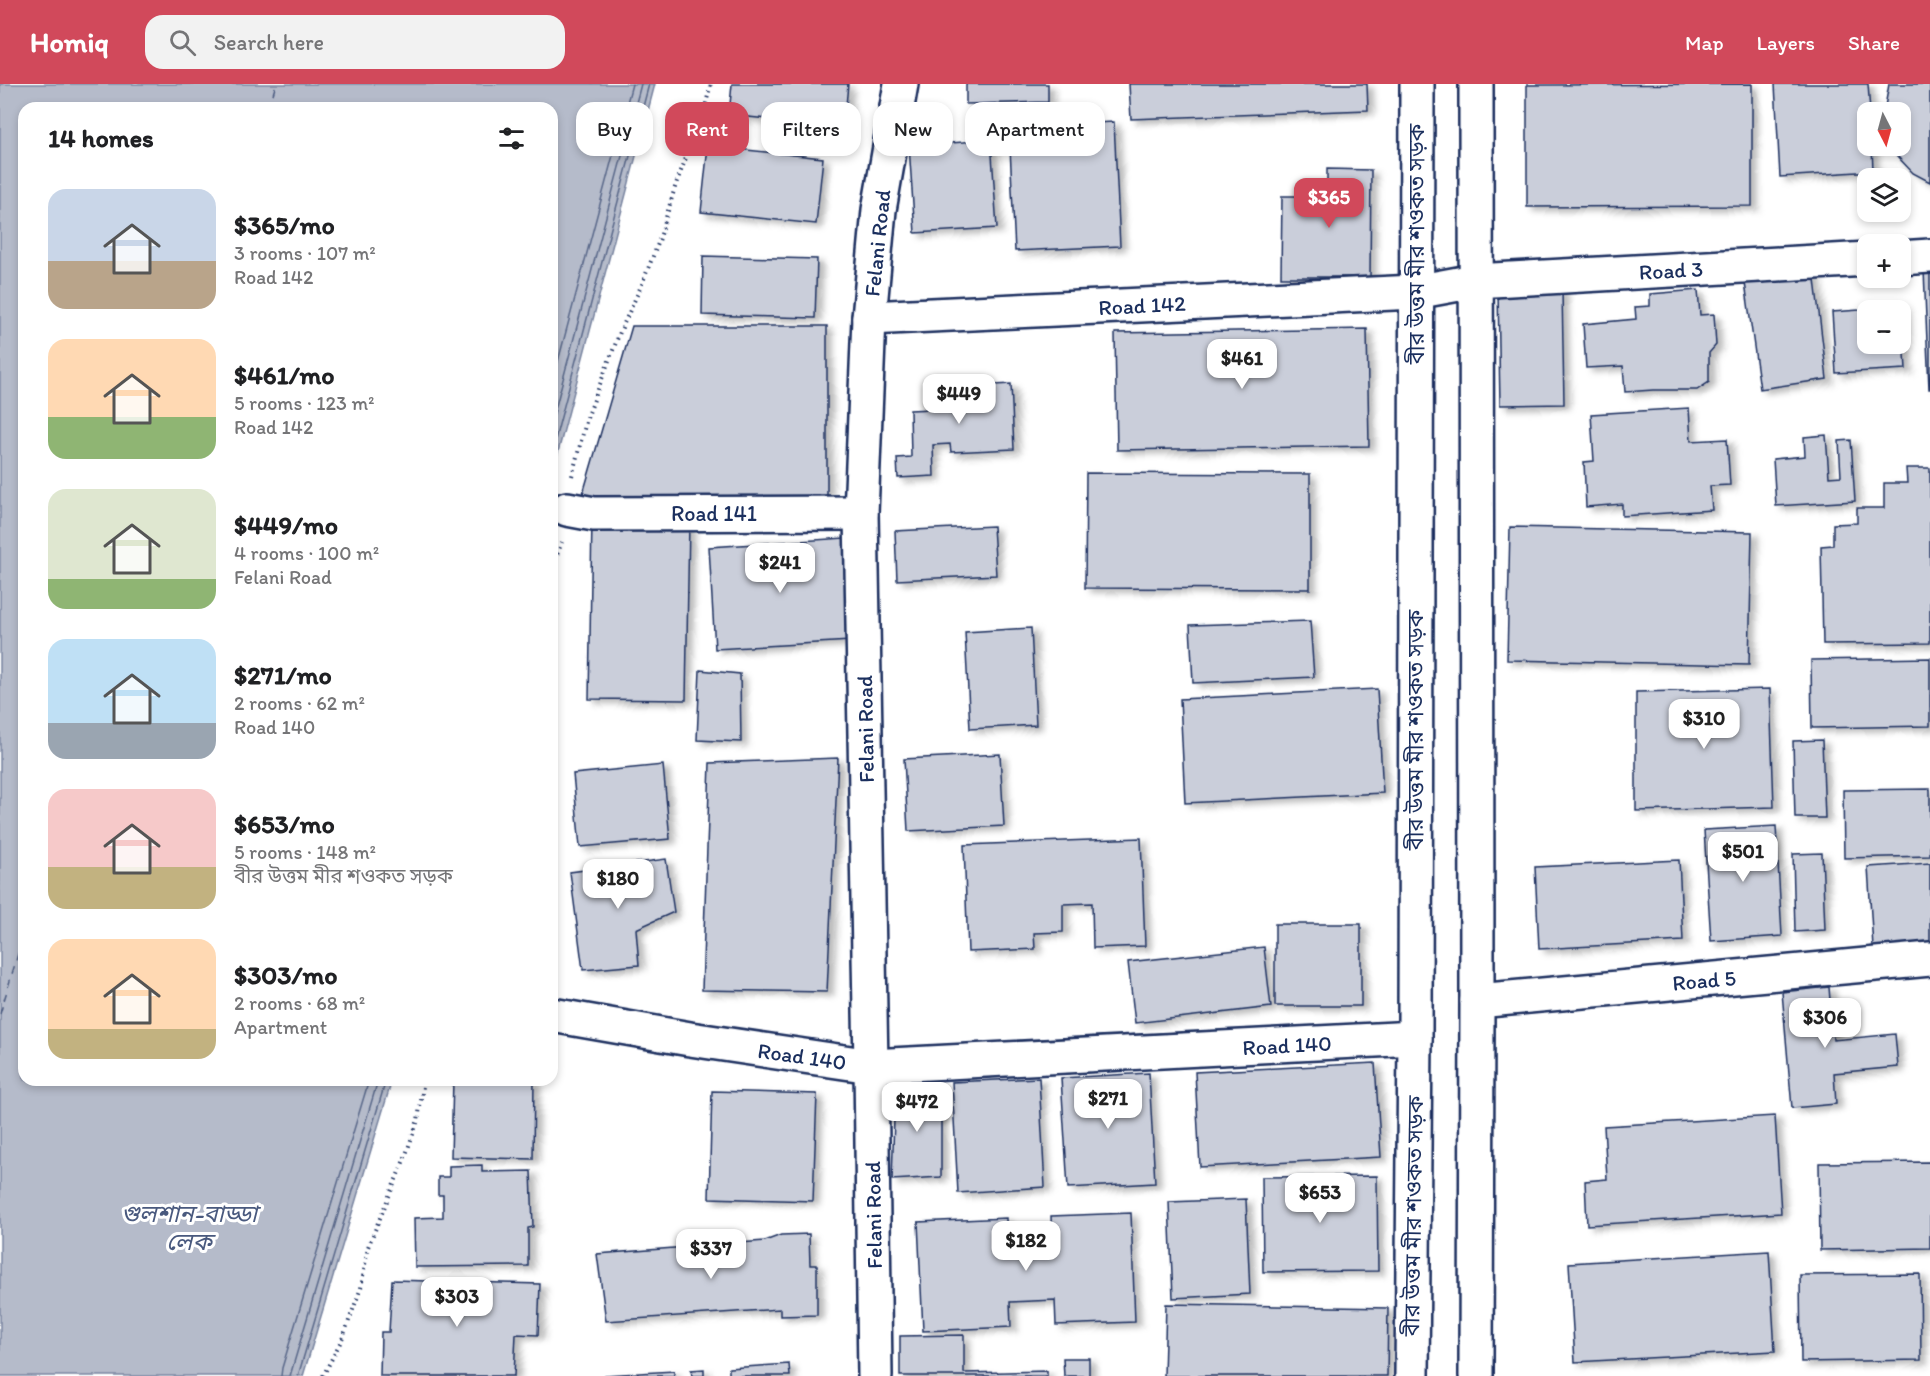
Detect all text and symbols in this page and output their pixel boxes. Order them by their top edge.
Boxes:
search box [145,15,565,69]
text: Homiq [30,25,109,59]
icon: search [166,26,199,59]
text: Search here [214,29,324,56]
text: Map [1685,30,1724,55]
text: Layers [1757,30,1815,55]
text: Share [1848,30,1900,55]
chip: Buy [576,102,653,156]
chip: Rent [665,102,749,156]
chip: Filters [761,102,861,156]
chip: New [873,102,953,156]
chip: Apartment [965,102,1105,156]
north arrow [1857,102,1911,156]
map controls [1857,102,1911,354]
text: 14 homes [48,122,154,154]
icon: filters [495,122,528,155]
street label: বীর উত্তম মীর শওকত সড়ক [1403,123,1430,365]
button: layers [1857,168,1911,222]
pin: $365 [1293,178,1365,229]
text: $365 [1308,185,1350,209]
street label: Felani Road [858,188,897,298]
text: $365/mo [234,209,335,241]
icon: home [96,213,168,285]
button: + [1857,234,1911,288]
text: 3 rooms · 107 m² [234,241,376,265]
street label: Road 3 [1638,255,1704,286]
text: Road 142 [234,265,313,289]
street label: Road 142 [1098,290,1187,321]
button: − [1857,300,1911,354]
pin: $461 [1206,339,1278,390]
text: $461 [1221,346,1263,370]
text: $461/mo [234,359,335,391]
icon: home [96,363,168,435]
pin: $449 [923,374,995,425]
text: $449 [937,381,981,405]
text: 5 rooms · 123 m² [234,391,375,415]
text: Road 142 [234,415,313,439]
street label: Road 141 [671,500,757,527]
text: $449/mo [234,509,338,541]
icon: home [96,513,168,585]
text: 4 rooms · 100 m² [234,541,379,565]
pin: $241 [744,543,816,594]
text: $241 [759,550,801,574]
text: Felani Road [234,565,332,589]
street label: বীর উত্তম মীর শওকত সড়ক [1402,609,1429,851]
text: $271/mo [234,659,332,691]
icon: home [96,663,168,735]
street label: Felani Road [851,675,880,783]
text: 2 rooms · 62 m² [234,691,365,715]
pin: $310 [1668,699,1740,750]
text: $310 [1683,706,1725,730]
text: Road 140 [234,715,315,739]
text: $653/mo [234,808,335,840]
icon: home [96,813,168,885]
pin: $501 [1707,832,1779,883]
text: $501 [1722,839,1764,863]
text: 5 rooms · 148 m² [234,840,376,864]
pin: $180 [582,859,654,910]
text: বীর উত্তম মীর শওকত সড়ক [234,864,453,888]
text: $180 [597,866,639,890]
text: $303/mo [234,959,338,991]
icon: home [96,963,168,1035]
street label: Road 5 [1671,964,1737,997]
text: 2 rooms · 68 m² [234,991,365,1015]
pin: $306 [1789,998,1861,1049]
text: $306 [1803,1005,1847,1029]
text: Apartment [234,1015,327,1039]
street label: Road 140 [1242,1030,1332,1061]
street label: Road 140 [756,1037,848,1076]
pin: $271 [1072,1079,1144,1130]
pin: $472 [881,1082,953,1133]
text: $271 [1088,1086,1128,1110]
text: $472 [896,1089,938,1113]
street label: বীর উত্তম মীর শওকত সড়ক [1398,1095,1429,1338]
street label: Felani Road [859,1161,888,1269]
pin: $653 [1284,1173,1356,1224]
text: $653 [1299,1180,1341,1204]
water label: গুলশান-বাড্ডা লেক [121,1199,262,1256]
pin: $182 [990,1221,1062,1272]
text: $182 [1006,1228,1046,1252]
pin: $337 [675,1229,747,1280]
text: $337 [690,1236,732,1260]
pin: $303 [421,1277,493,1328]
text: $303 [435,1284,479,1308]

